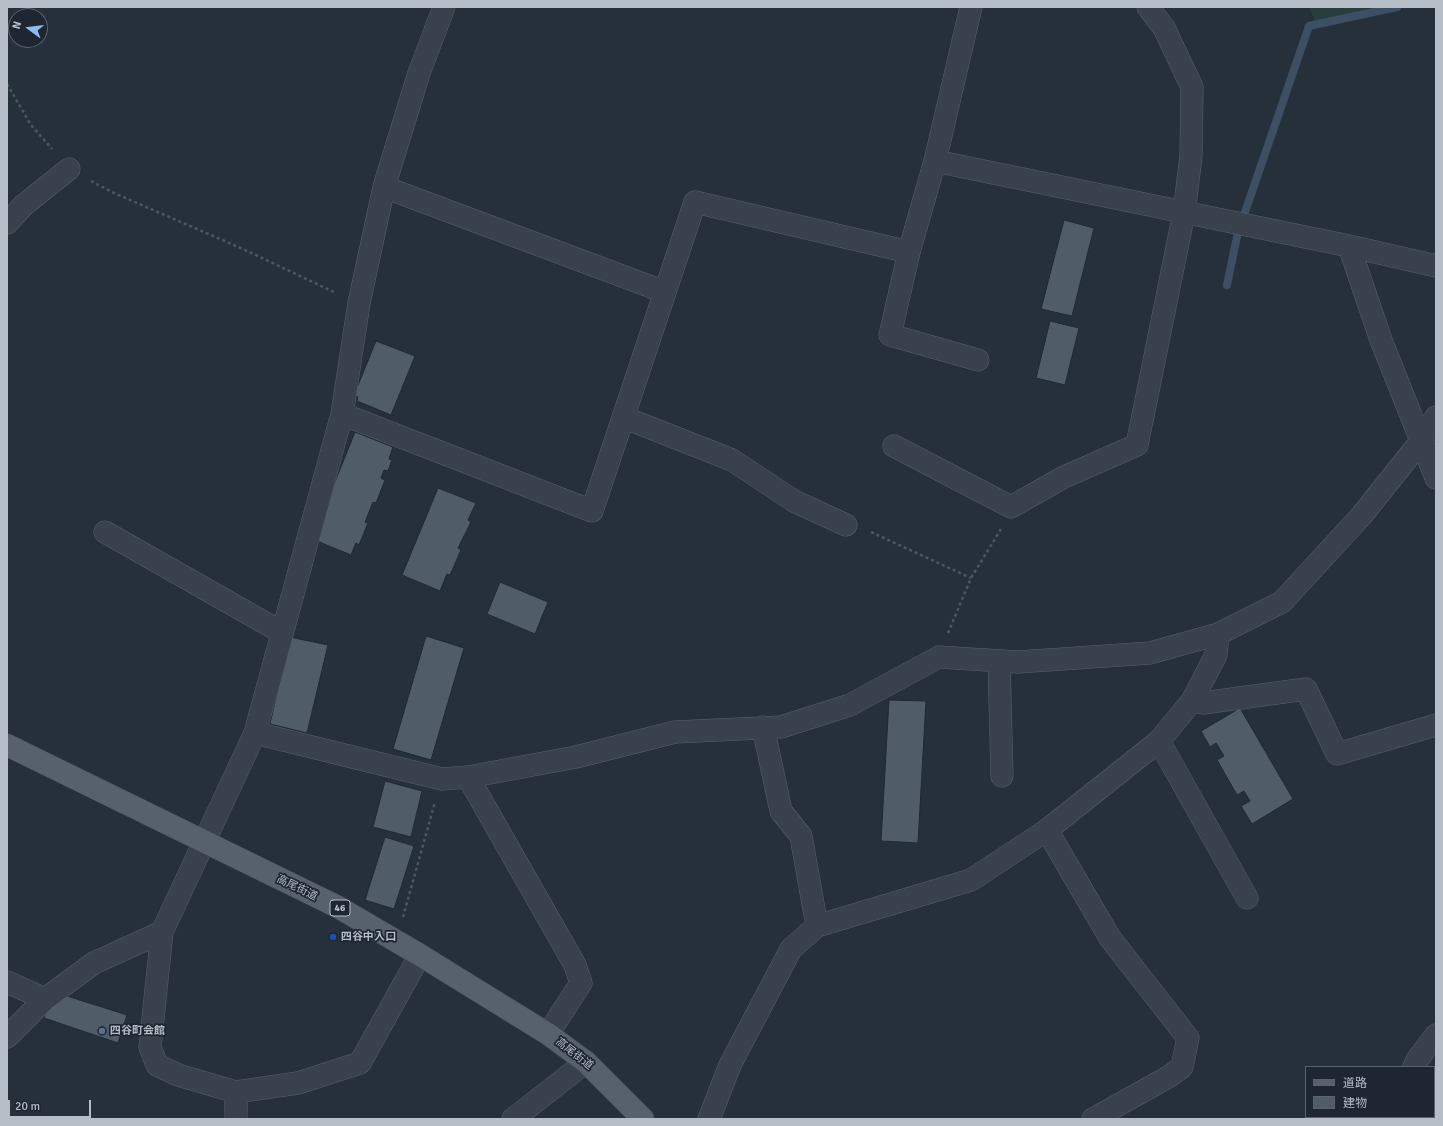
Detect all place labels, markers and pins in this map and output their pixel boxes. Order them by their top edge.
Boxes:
place label: 四谷中入口 [341,930,396,944]
marker: 四谷中入口 [328,932,338,942]
place label: 四谷町会館 [110,1024,165,1038]
marker: 四谷町会館 [97,1026,107,1036]

